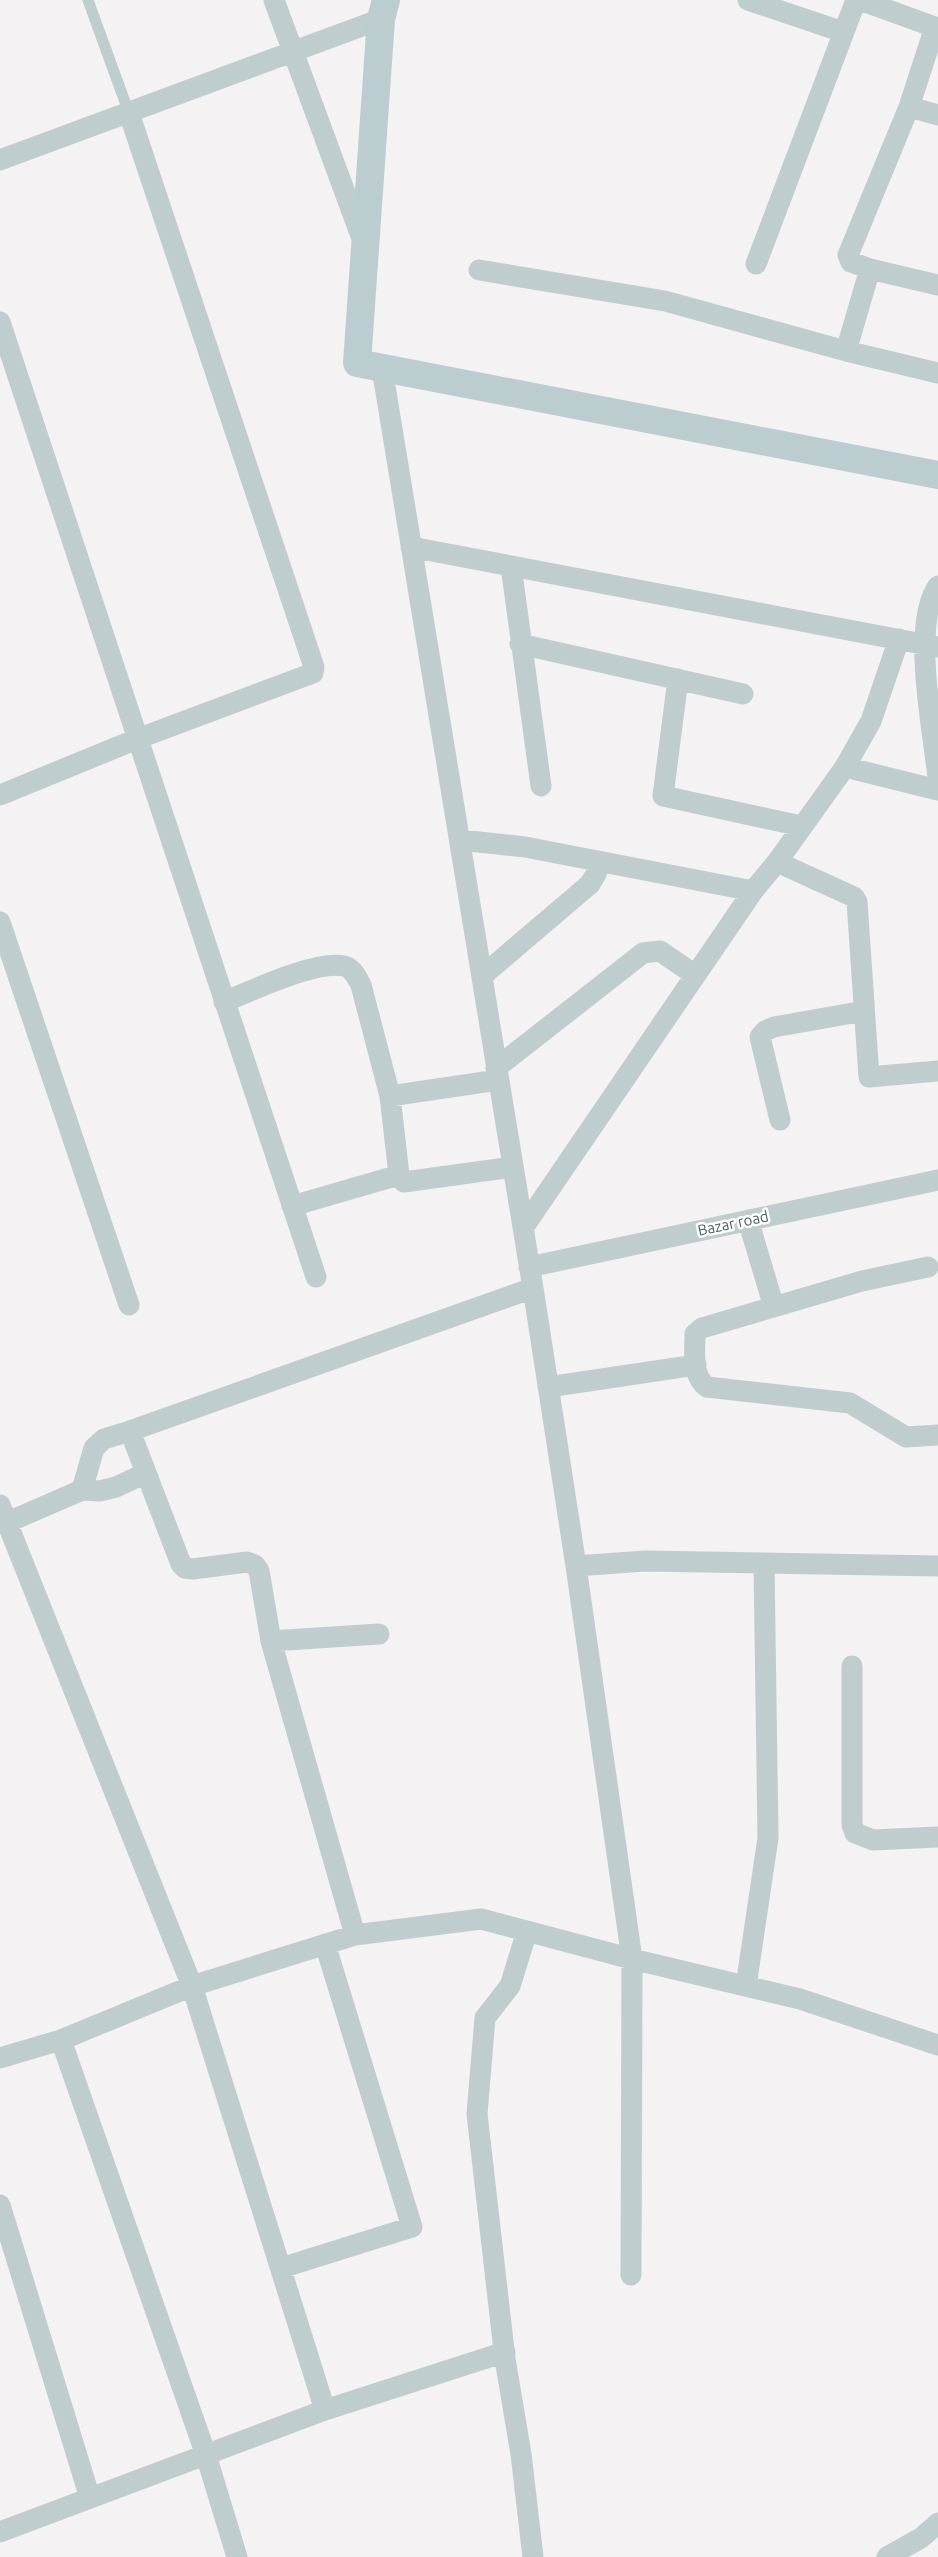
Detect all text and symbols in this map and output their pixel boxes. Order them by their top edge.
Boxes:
street label: Bazar road [696,1207,770,1239]

